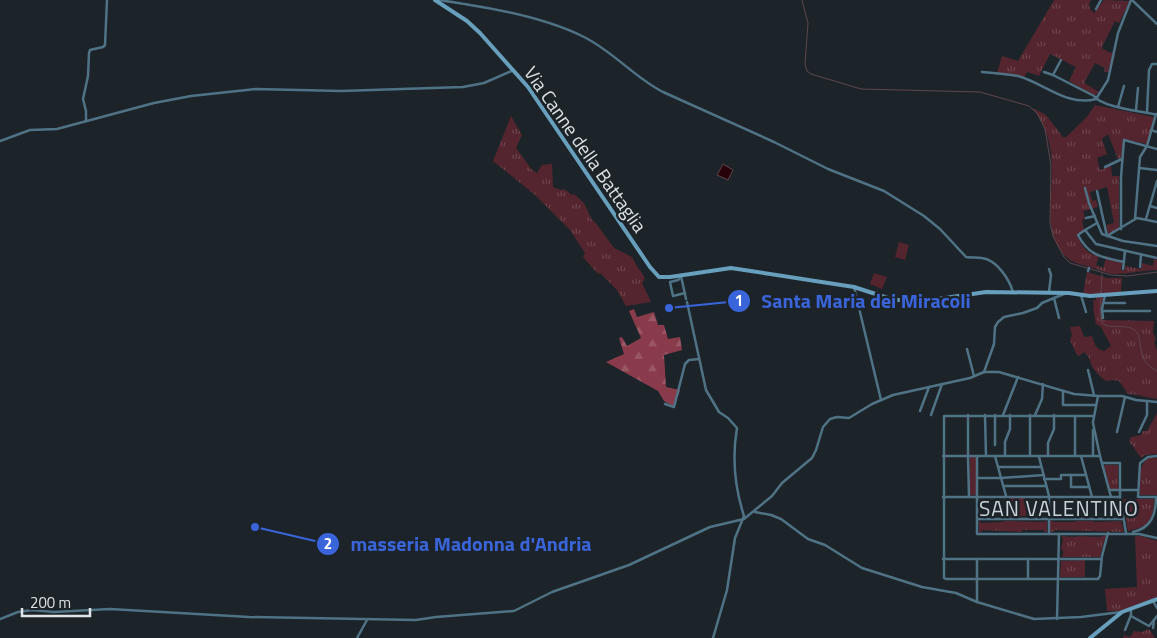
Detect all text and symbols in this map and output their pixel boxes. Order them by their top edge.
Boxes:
street label: Via Canne della Battaglia [518,60,655,238]
callout: Santa Maria dei Miracoli [726,284,981,319]
text: Santa Maria dei Miracoli [761,285,971,316]
text: 1 [735,289,743,312]
district label: SAN VALENTINO [979,492,1139,524]
callout: masseria Madonna d'Andria [316,526,602,561]
text: masseria Madonna d'Andria [350,528,592,559]
text: 2 [324,532,332,555]
scale bar [22,586,90,618]
text: 200 m [30,591,71,614]

